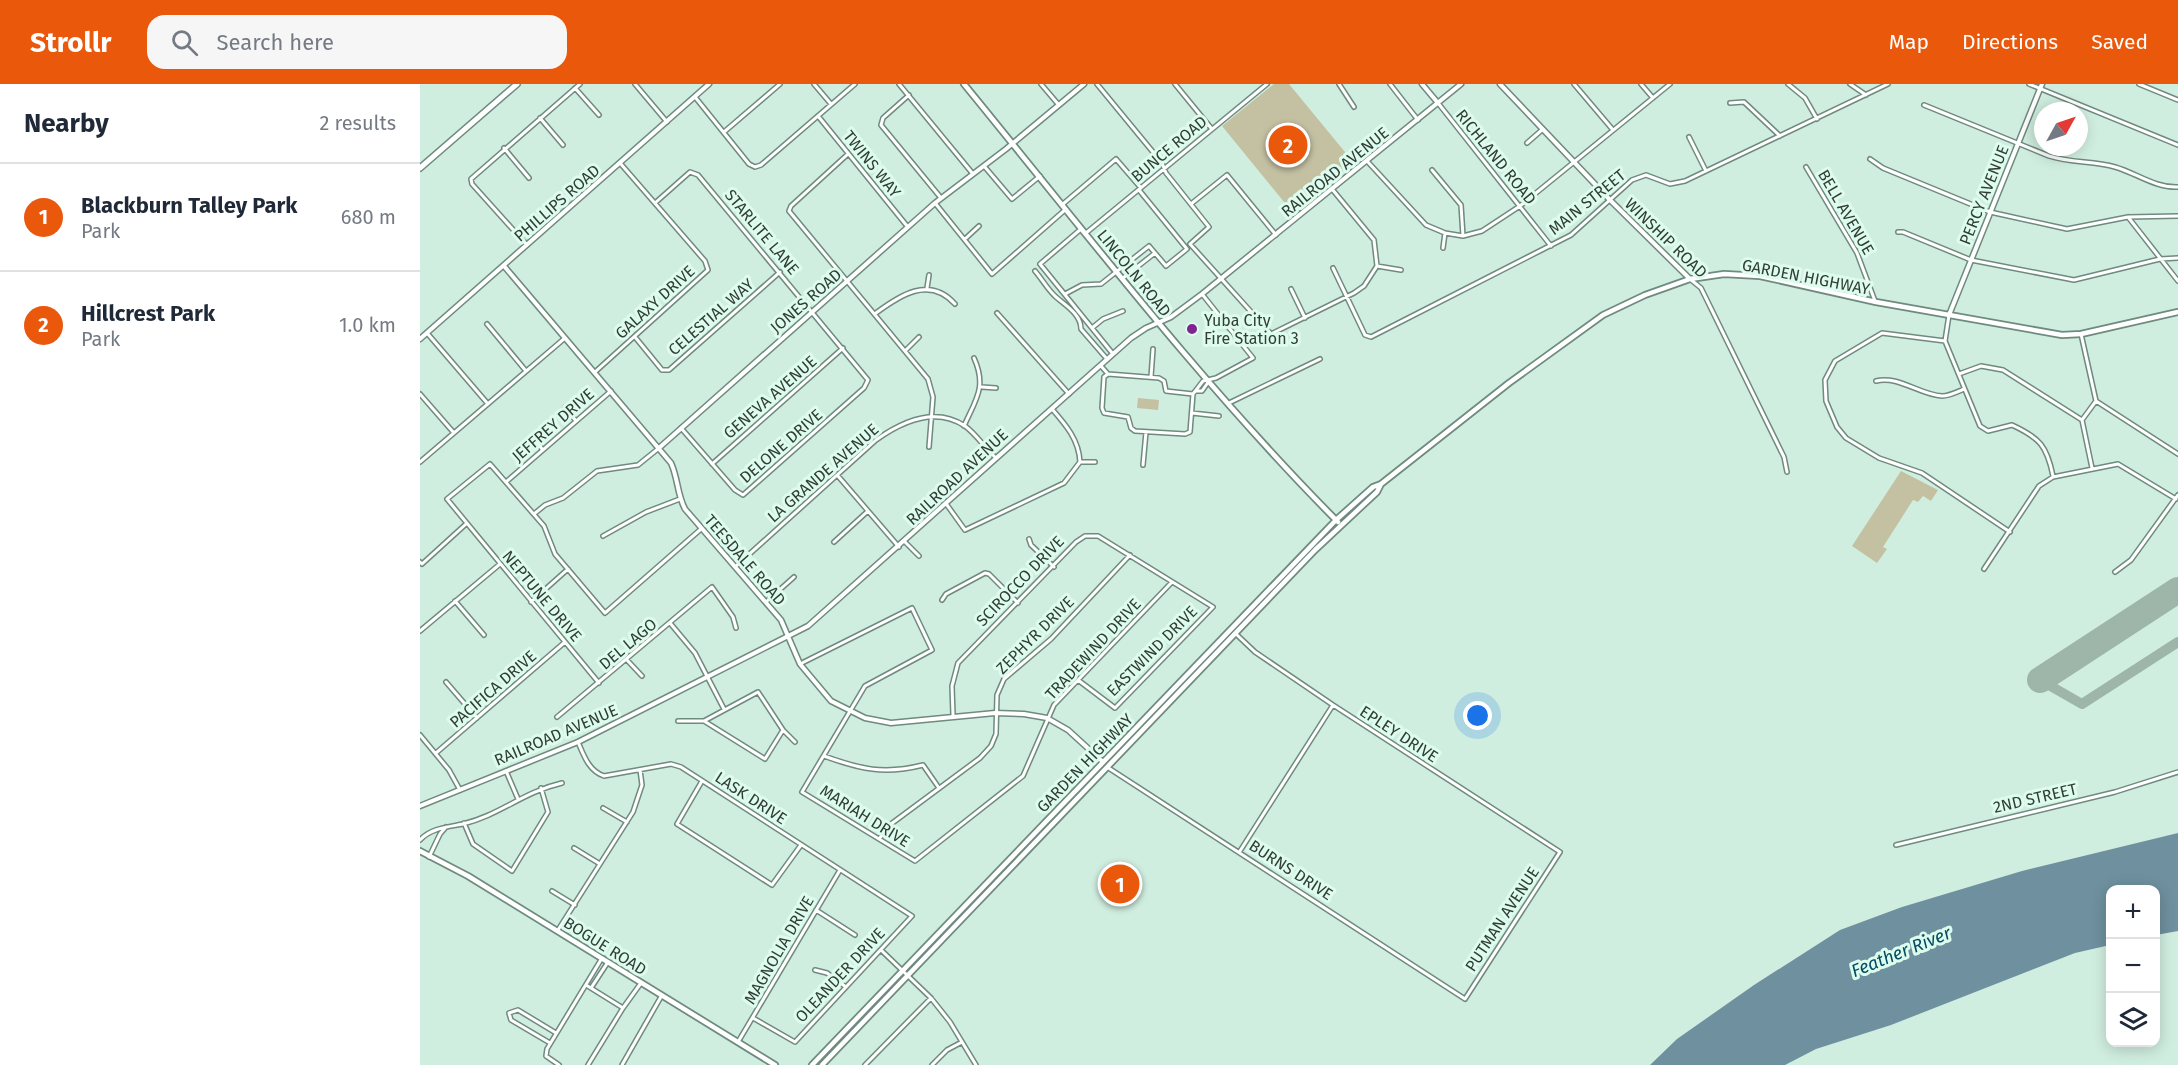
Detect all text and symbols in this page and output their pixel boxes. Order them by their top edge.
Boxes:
search box [147,15,567,69]
text: Strollr [30,26,111,59]
icon: search [168,26,201,59]
text: Search here [216,29,334,56]
text: Map [1889,29,1929,55]
text: Directions [1962,29,2058,55]
text: Saved [2091,29,2148,55]
north arrow [2034,102,2088,156]
street label: RICHLAND ROAD [1452,106,1540,208]
text: Nearby [24,108,109,139]
text: 2 results [319,111,396,135]
street label: BUNCE ROAD [1127,112,1211,186]
pin: 2 [1268,122,1308,168]
street label: RAILROAD AVENUE [1278,123,1392,221]
street label: TWINS WAY [839,127,905,201]
street label: PERCY AVENUE [1955,142,2013,248]
street label: PHILLIPS ROAD [510,161,604,245]
street label: MAIN STREET [1545,165,1630,239]
street label: BELL AVENUE [1814,166,1878,258]
street label: STARLITE LANE [721,186,803,278]
text: Blackburn Talley Park [81,192,297,219]
street label: WINSHIP ROAD [1621,194,1711,282]
text: 1 [39,205,48,229]
text: 680 m [341,205,396,229]
text: Park [81,219,120,243]
street label: LINCOLN ROAD [1093,226,1175,320]
street label: GARDEN HIGHWAY [1740,255,1872,299]
street label: GALAXY DRIVE [611,261,699,343]
street label: JONES ROAD [766,265,846,337]
street label: CELESTIAL WAY [664,275,758,359]
text: Hillcrest Park [81,300,215,327]
place label: Yuba City Fire Station 3 [1204,311,1299,348]
text: 2 [38,313,49,337]
text: 1.0 km [339,313,396,337]
marker: Yuba City Fire Station 3 [1185,322,1199,336]
text: Park [81,327,120,351]
street label: GENEVA AVENUE [720,352,820,442]
street label: JEFFREY DRIVE [508,384,598,466]
street label: DELONE DRIVE [736,405,826,487]
street label: LA GRANDE AVENUE [764,420,882,526]
street label: RAILROAD AVENUE [902,425,1012,529]
street label: TEESDALE ROAD [700,511,790,609]
street label: SCIROCCO DRIVE [972,532,1068,630]
street label: NEPTUNE DRIVE [498,547,586,645]
street label: ZEPHYR DRIVE [992,592,1078,678]
street label: TRADEWIND DRIVE [1041,594,1145,704]
street label: EASTWIND DRIVE [1103,602,1201,700]
street label: DEL LAGO [595,614,661,674]
street label: PACIFICA DRIVE [446,646,540,732]
street label: RAILROAD AVENUE [491,700,621,770]
your location [1463,701,1492,730]
street label: EPLEY DRIVE [1356,702,1442,766]
street label: GARDEN HIGHWAY [1033,710,1137,816]
street label: LASK DRIVE [712,768,790,828]
street label: 2ND STREET [1991,779,2079,817]
street label: MARIAH DRIVE [817,781,913,851]
street label: BURNS DRIVE [1246,836,1336,904]
pin: 1 [1100,862,1140,906]
street label: PUTMAN AVENUE [1461,863,1543,975]
map controls [2106,885,2160,1047]
button: + [2106,885,2160,939]
street label: MAGNOLIA DRIVE [740,893,818,1007]
street label: BOGUE ROAD [560,913,650,979]
water label: Feather River [1848,922,1955,982]
street label: OLEANDER DRIVE [791,924,889,1026]
button: − [2106,939,2160,993]
button: layers [2106,993,2160,1047]

